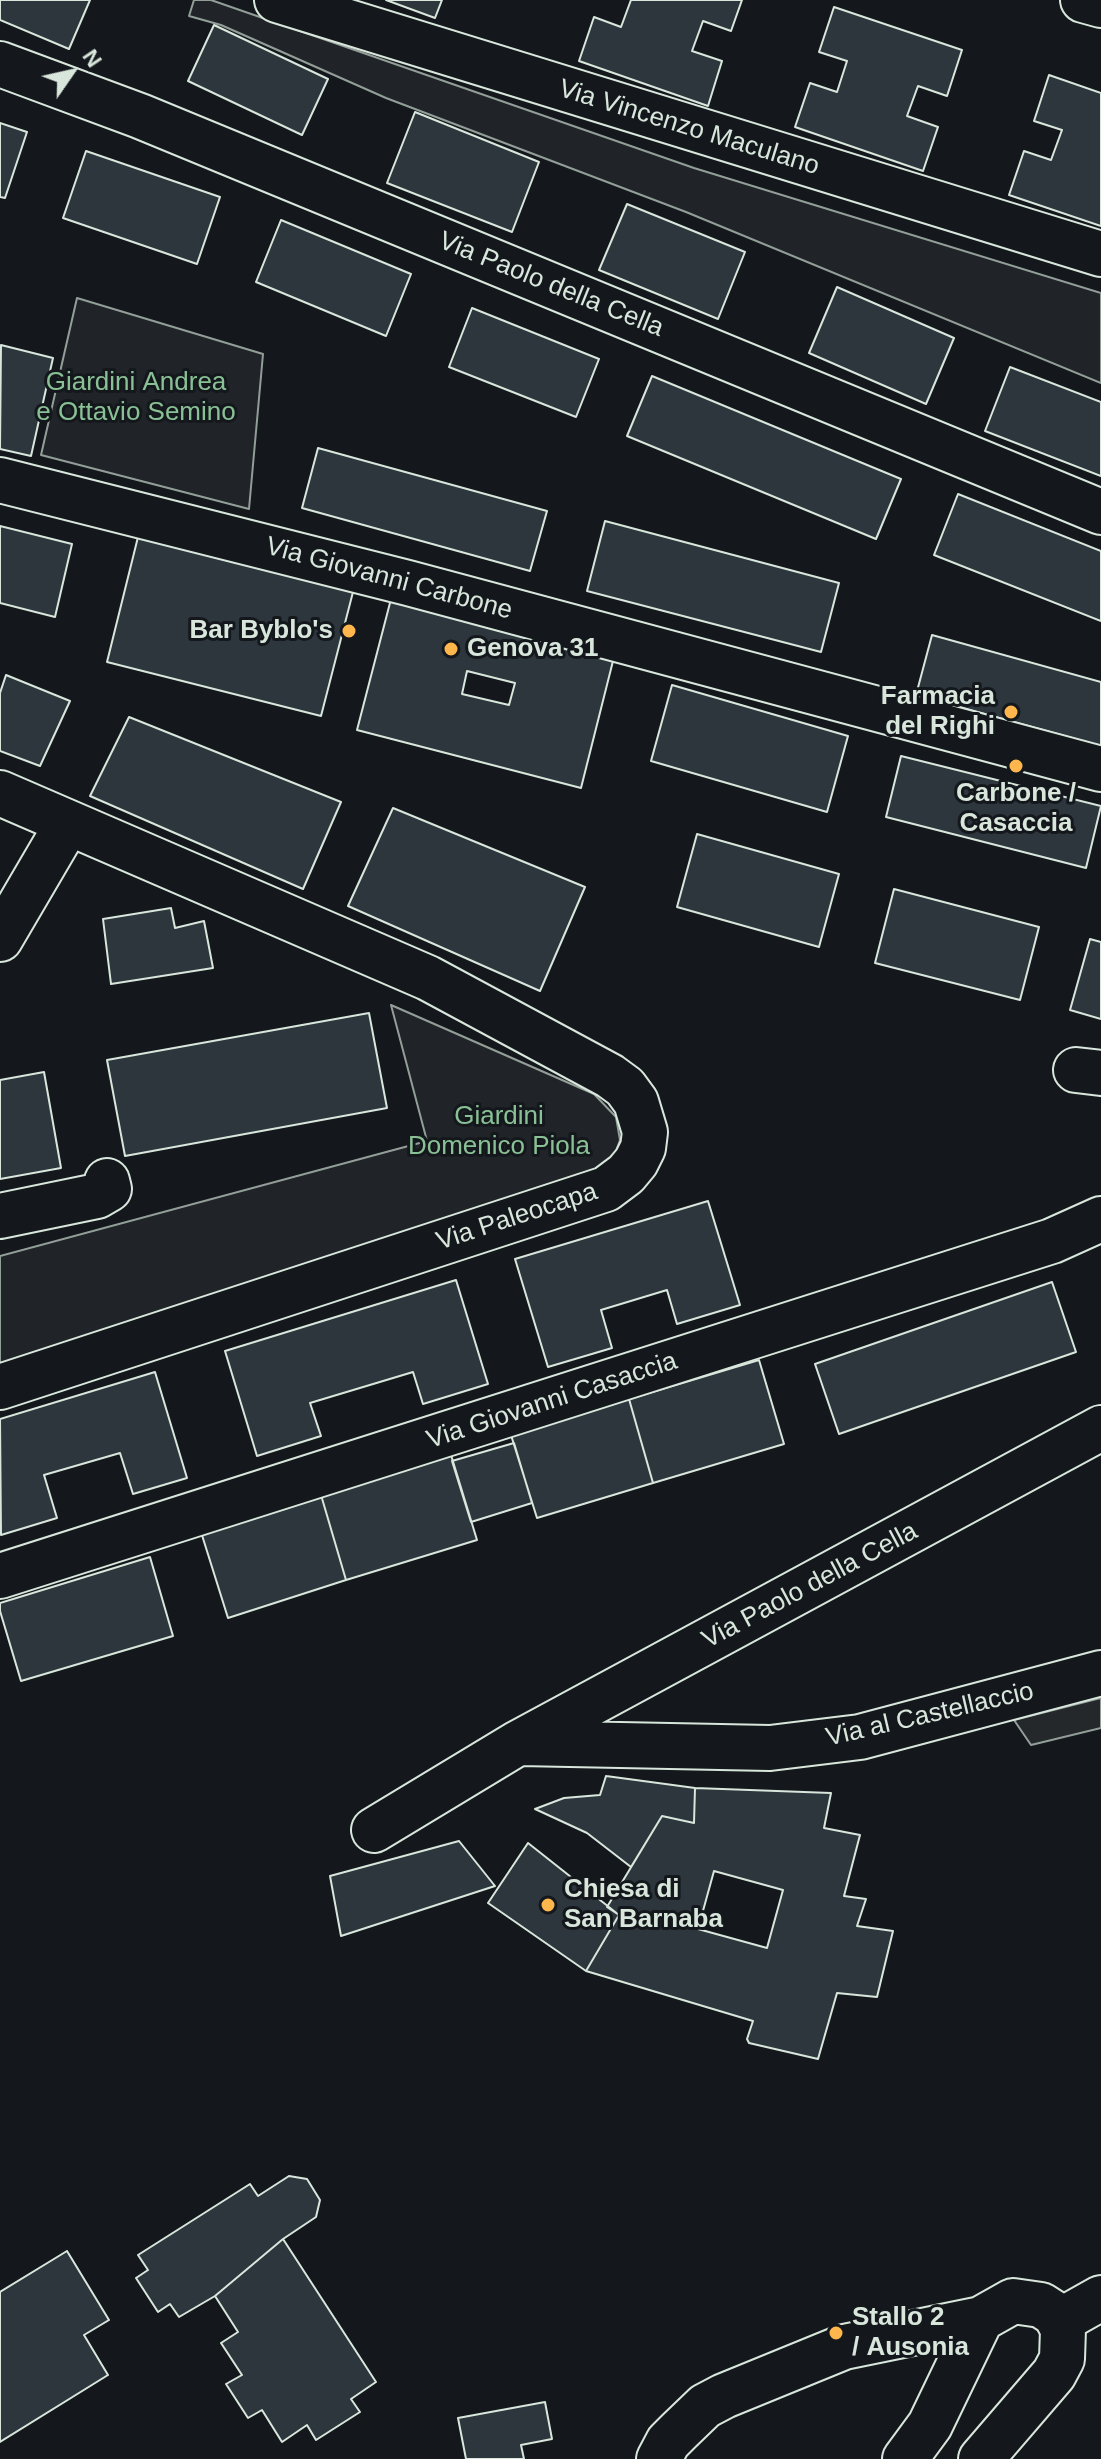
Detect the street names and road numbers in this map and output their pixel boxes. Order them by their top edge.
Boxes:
street label: Via Vincenzo Maculano [555,73,823,183]
street label: Via Paolo della Cella [434,226,668,344]
street label: Via Giovanni Carbone [262,531,516,627]
street label: Via Paleocapa [433,1176,601,1258]
street label: Via Giovanni Casaccia [423,1346,681,1456]
street label: Via Paolo della Cella [697,1516,923,1656]
street label: Via al Castellaccio [823,1676,1037,1754]

